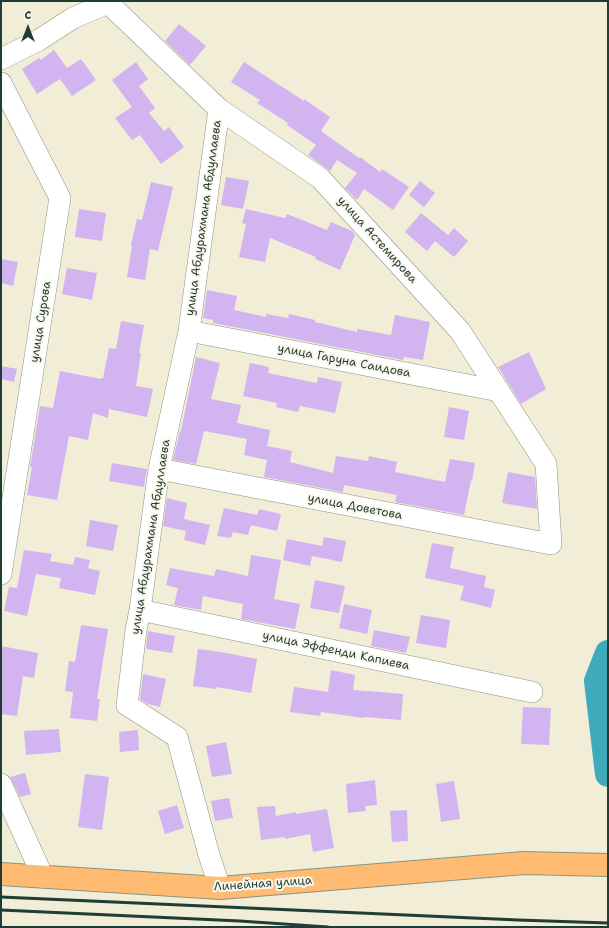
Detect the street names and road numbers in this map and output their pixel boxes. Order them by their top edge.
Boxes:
street label: улица Абдурахмана Абдуллаева [183,119,225,317]
street label: улица Астемирова [334,193,420,287]
street label: улица Сурова [27,280,55,364]
street label: улица Гаруна Саидова [276,341,412,381]
street label: улица Абдурахмана Абдуллаева [128,438,174,636]
street label: улица Доветова [306,491,404,523]
street label: улица Эффенди Капиева [261,628,411,674]
street label: Линейная улица [213,873,313,895]

